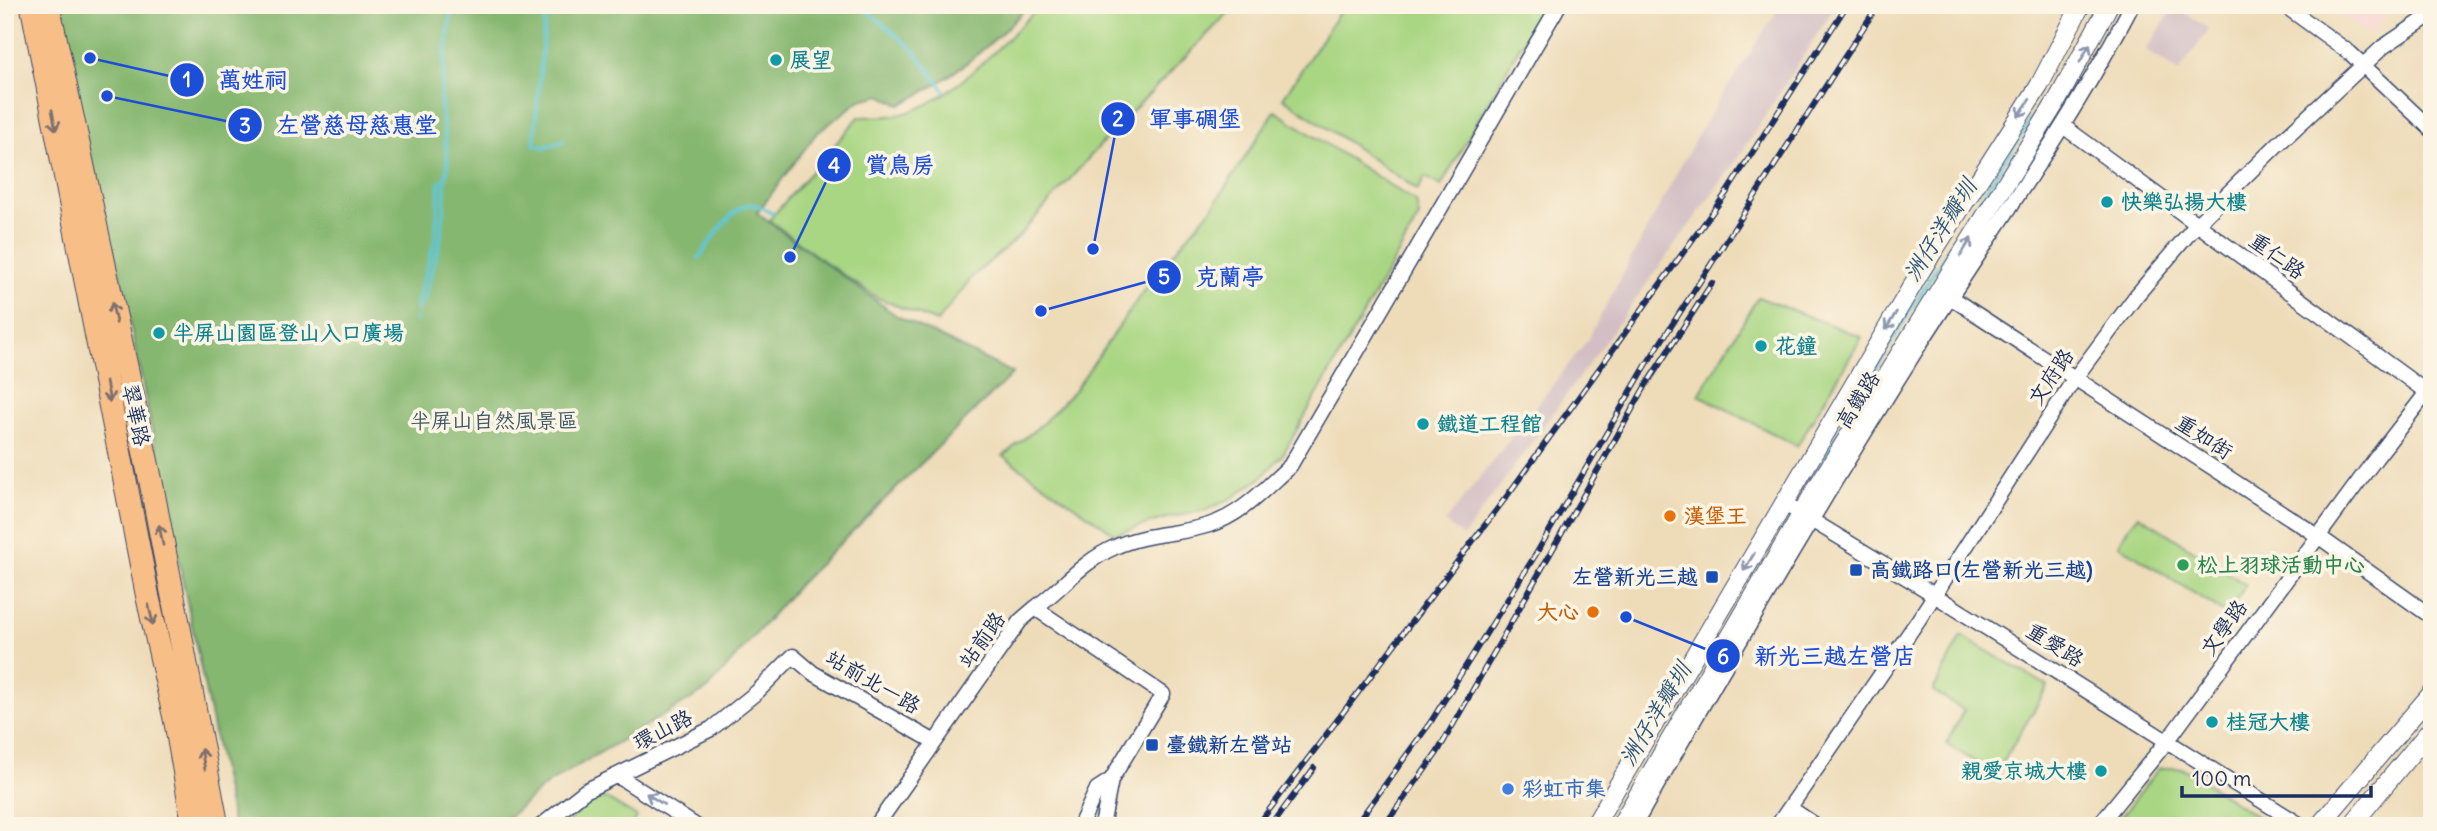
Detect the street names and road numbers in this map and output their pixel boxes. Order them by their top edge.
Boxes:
street label: 重仁路 [2244,226,2311,285]
street label: 文府路 [2022,343,2079,410]
street label: 高鐵路 [1829,366,1886,434]
street label: 翠華路 [117,381,156,449]
street label: 重如街 [2171,408,2238,465]
street label: 文學路 [2194,594,2253,661]
street label: 站前路 [952,606,1011,673]
street label: 重愛路 [2021,616,2089,673]
street label: 站前北一路 [821,644,925,720]
street label: 環山路 [629,703,697,756]

